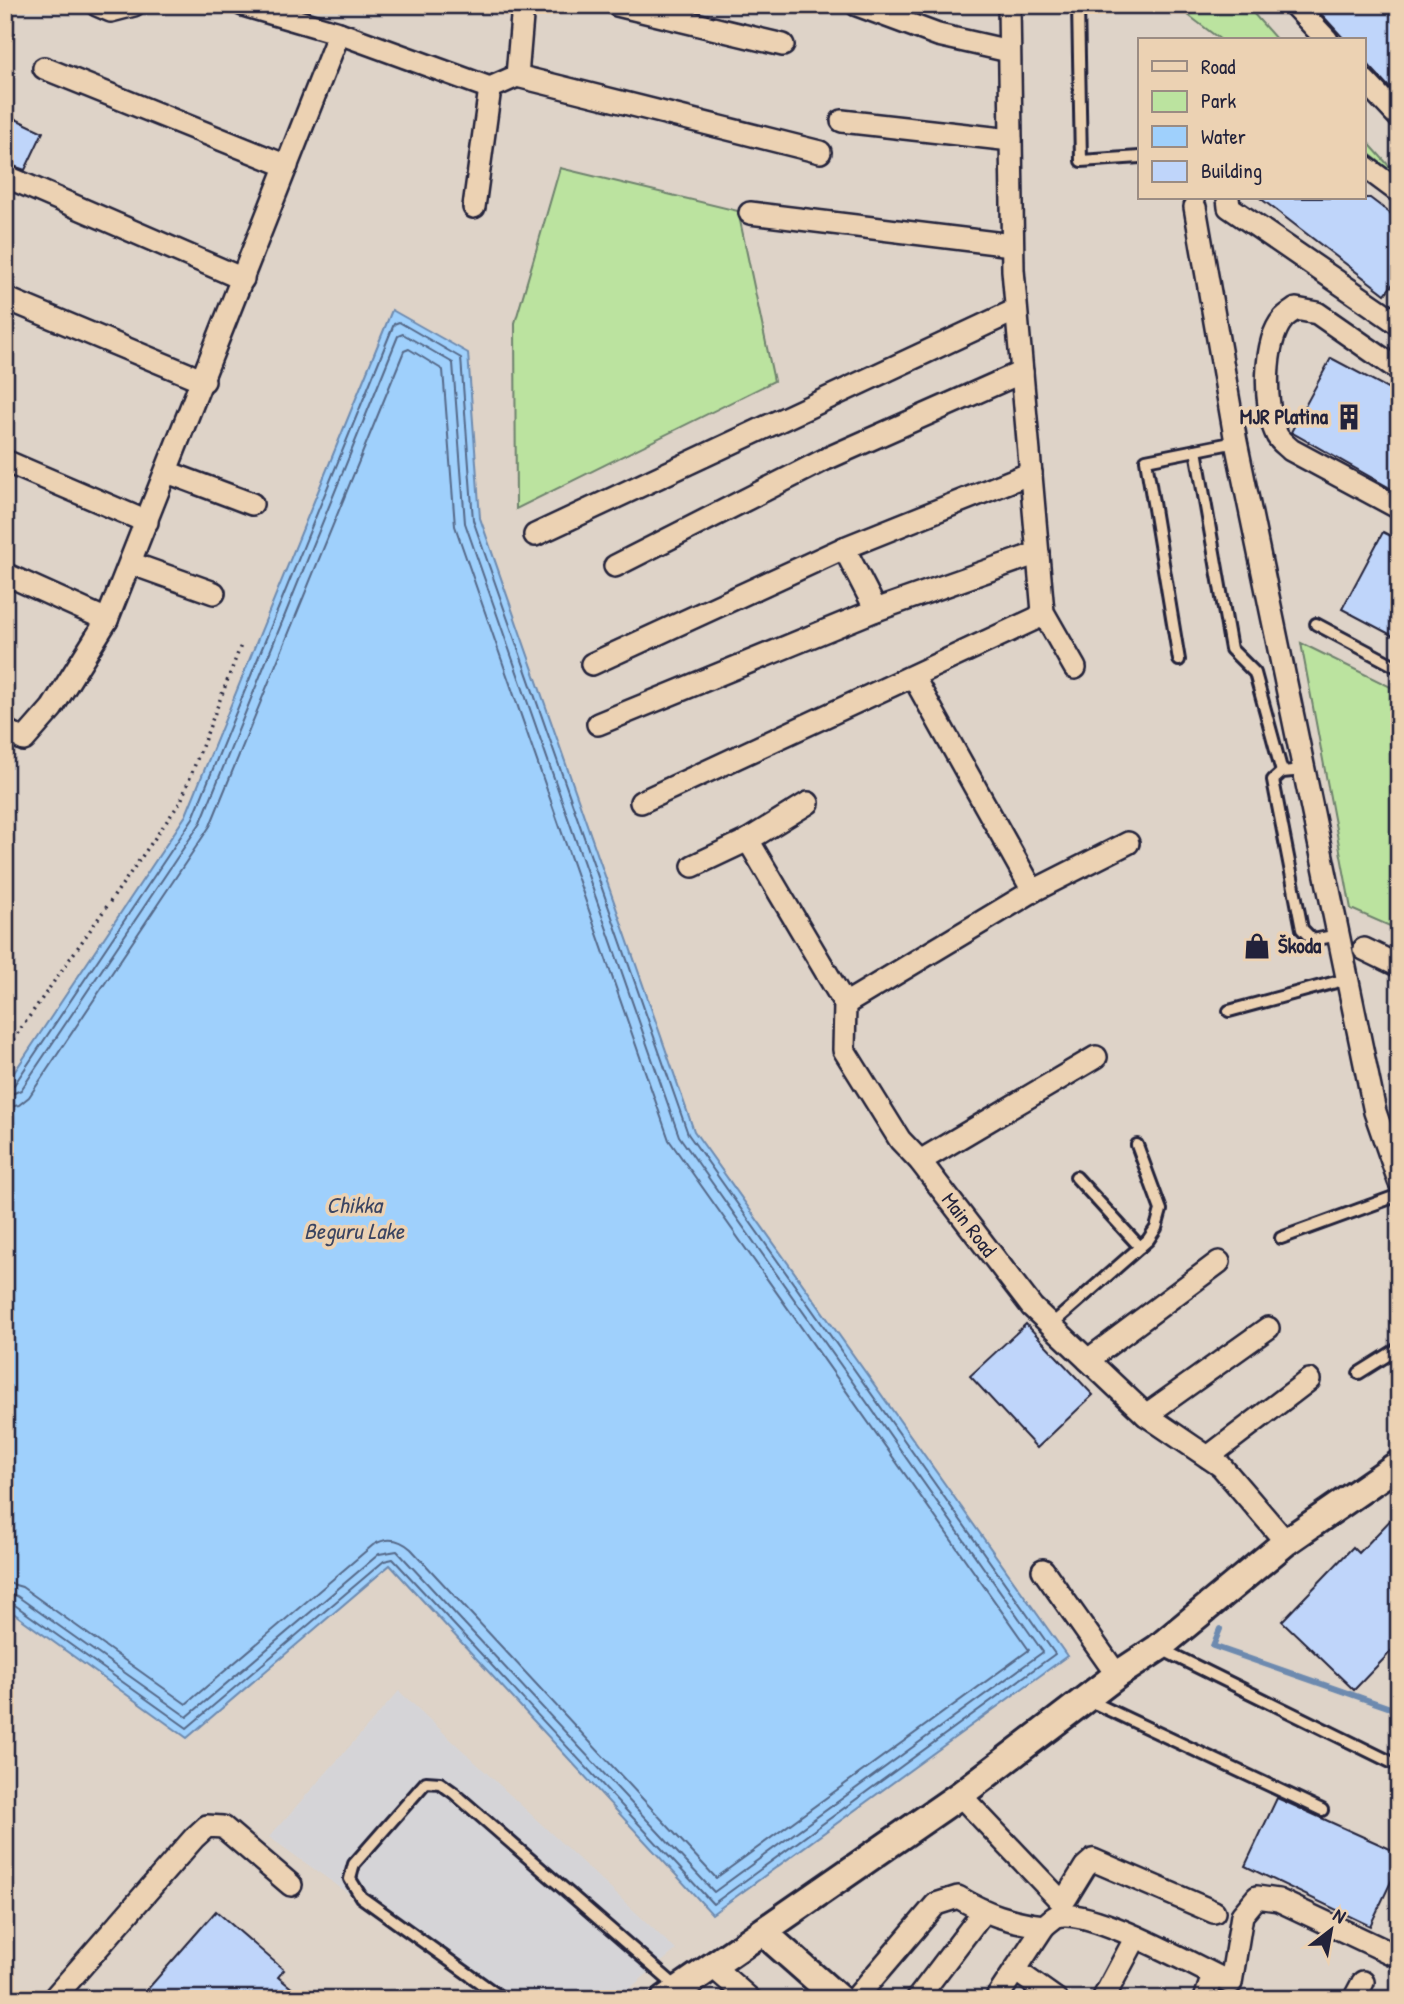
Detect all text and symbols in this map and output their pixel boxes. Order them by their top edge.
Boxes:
legend [1138,38,1366,200]
text: Road [1201,52,1235,81]
text: Park [1201,86,1236,115]
text: Water [1201,122,1246,151]
text: Building [1201,156,1262,185]
place label: MJR Platina [1240,402,1329,431]
building icon: MJR Platina [1334,402,1364,432]
shop icon: Škoda [1242,931,1272,961]
place label: Škoda [1278,931,1322,960]
street label: Main Road [935,1186,1003,1263]
water label: Chikka Beguru Lake [304,1189,405,1247]
north arrow [1296,1896,1366,1966]
text: N [1329,1902,1351,1929]

